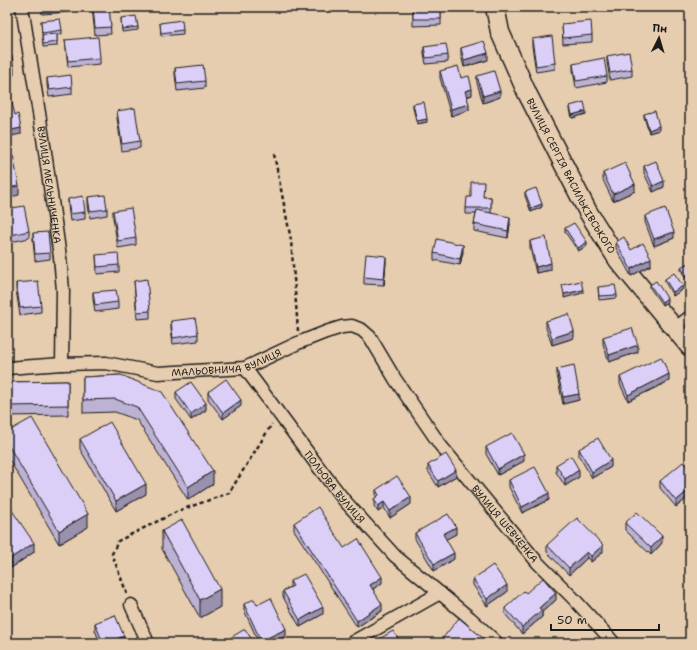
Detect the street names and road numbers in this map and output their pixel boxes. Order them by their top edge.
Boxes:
street label: ВУЛИЦЯ СЕРГІЯ ВАСИЛЬКІВСЬКОГО [524,96,619,256]
street label: ВУЛИЦЯ МЕЛЬНИЧЕНКА [35,125,65,244]
street label: МАЛЬОВНИЧА ВУЛИЦЯ [171,345,283,379]
street label: ПОЛЬОВА ВУЛИЦЯ [302,448,368,526]
street label: ВУЛИЦЯ ШЕВЧЕНКА [469,482,541,565]

